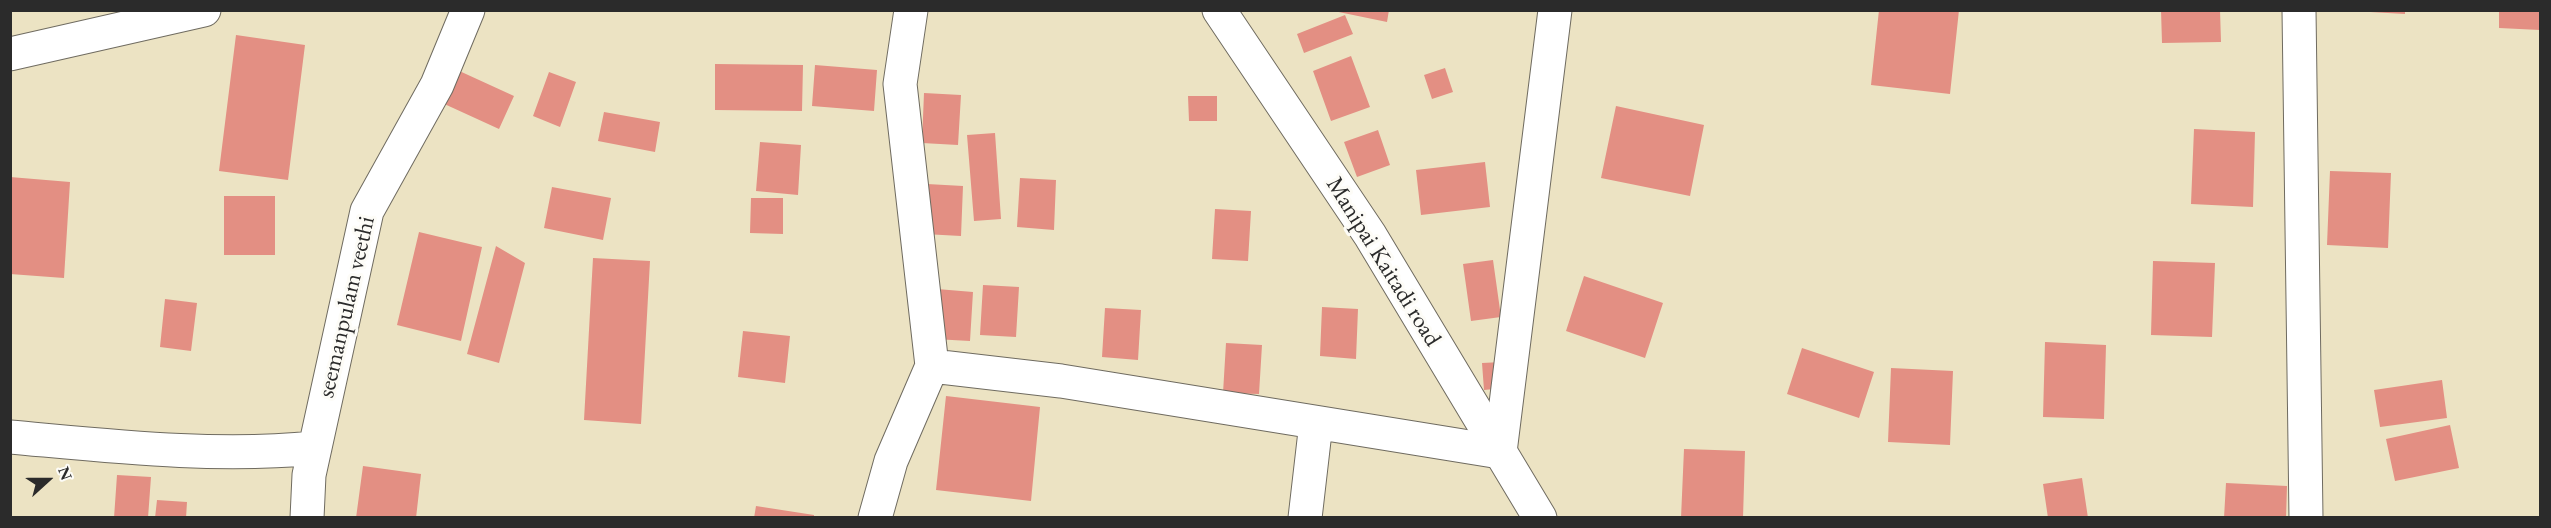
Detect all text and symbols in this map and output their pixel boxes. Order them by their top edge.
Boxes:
street label: Manipai Kaitadi road [1319,172,1447,352]
street label: seemanpulam veethi [312,214,382,400]
north arrow [18,450,78,510]
text: N [53,464,77,483]

